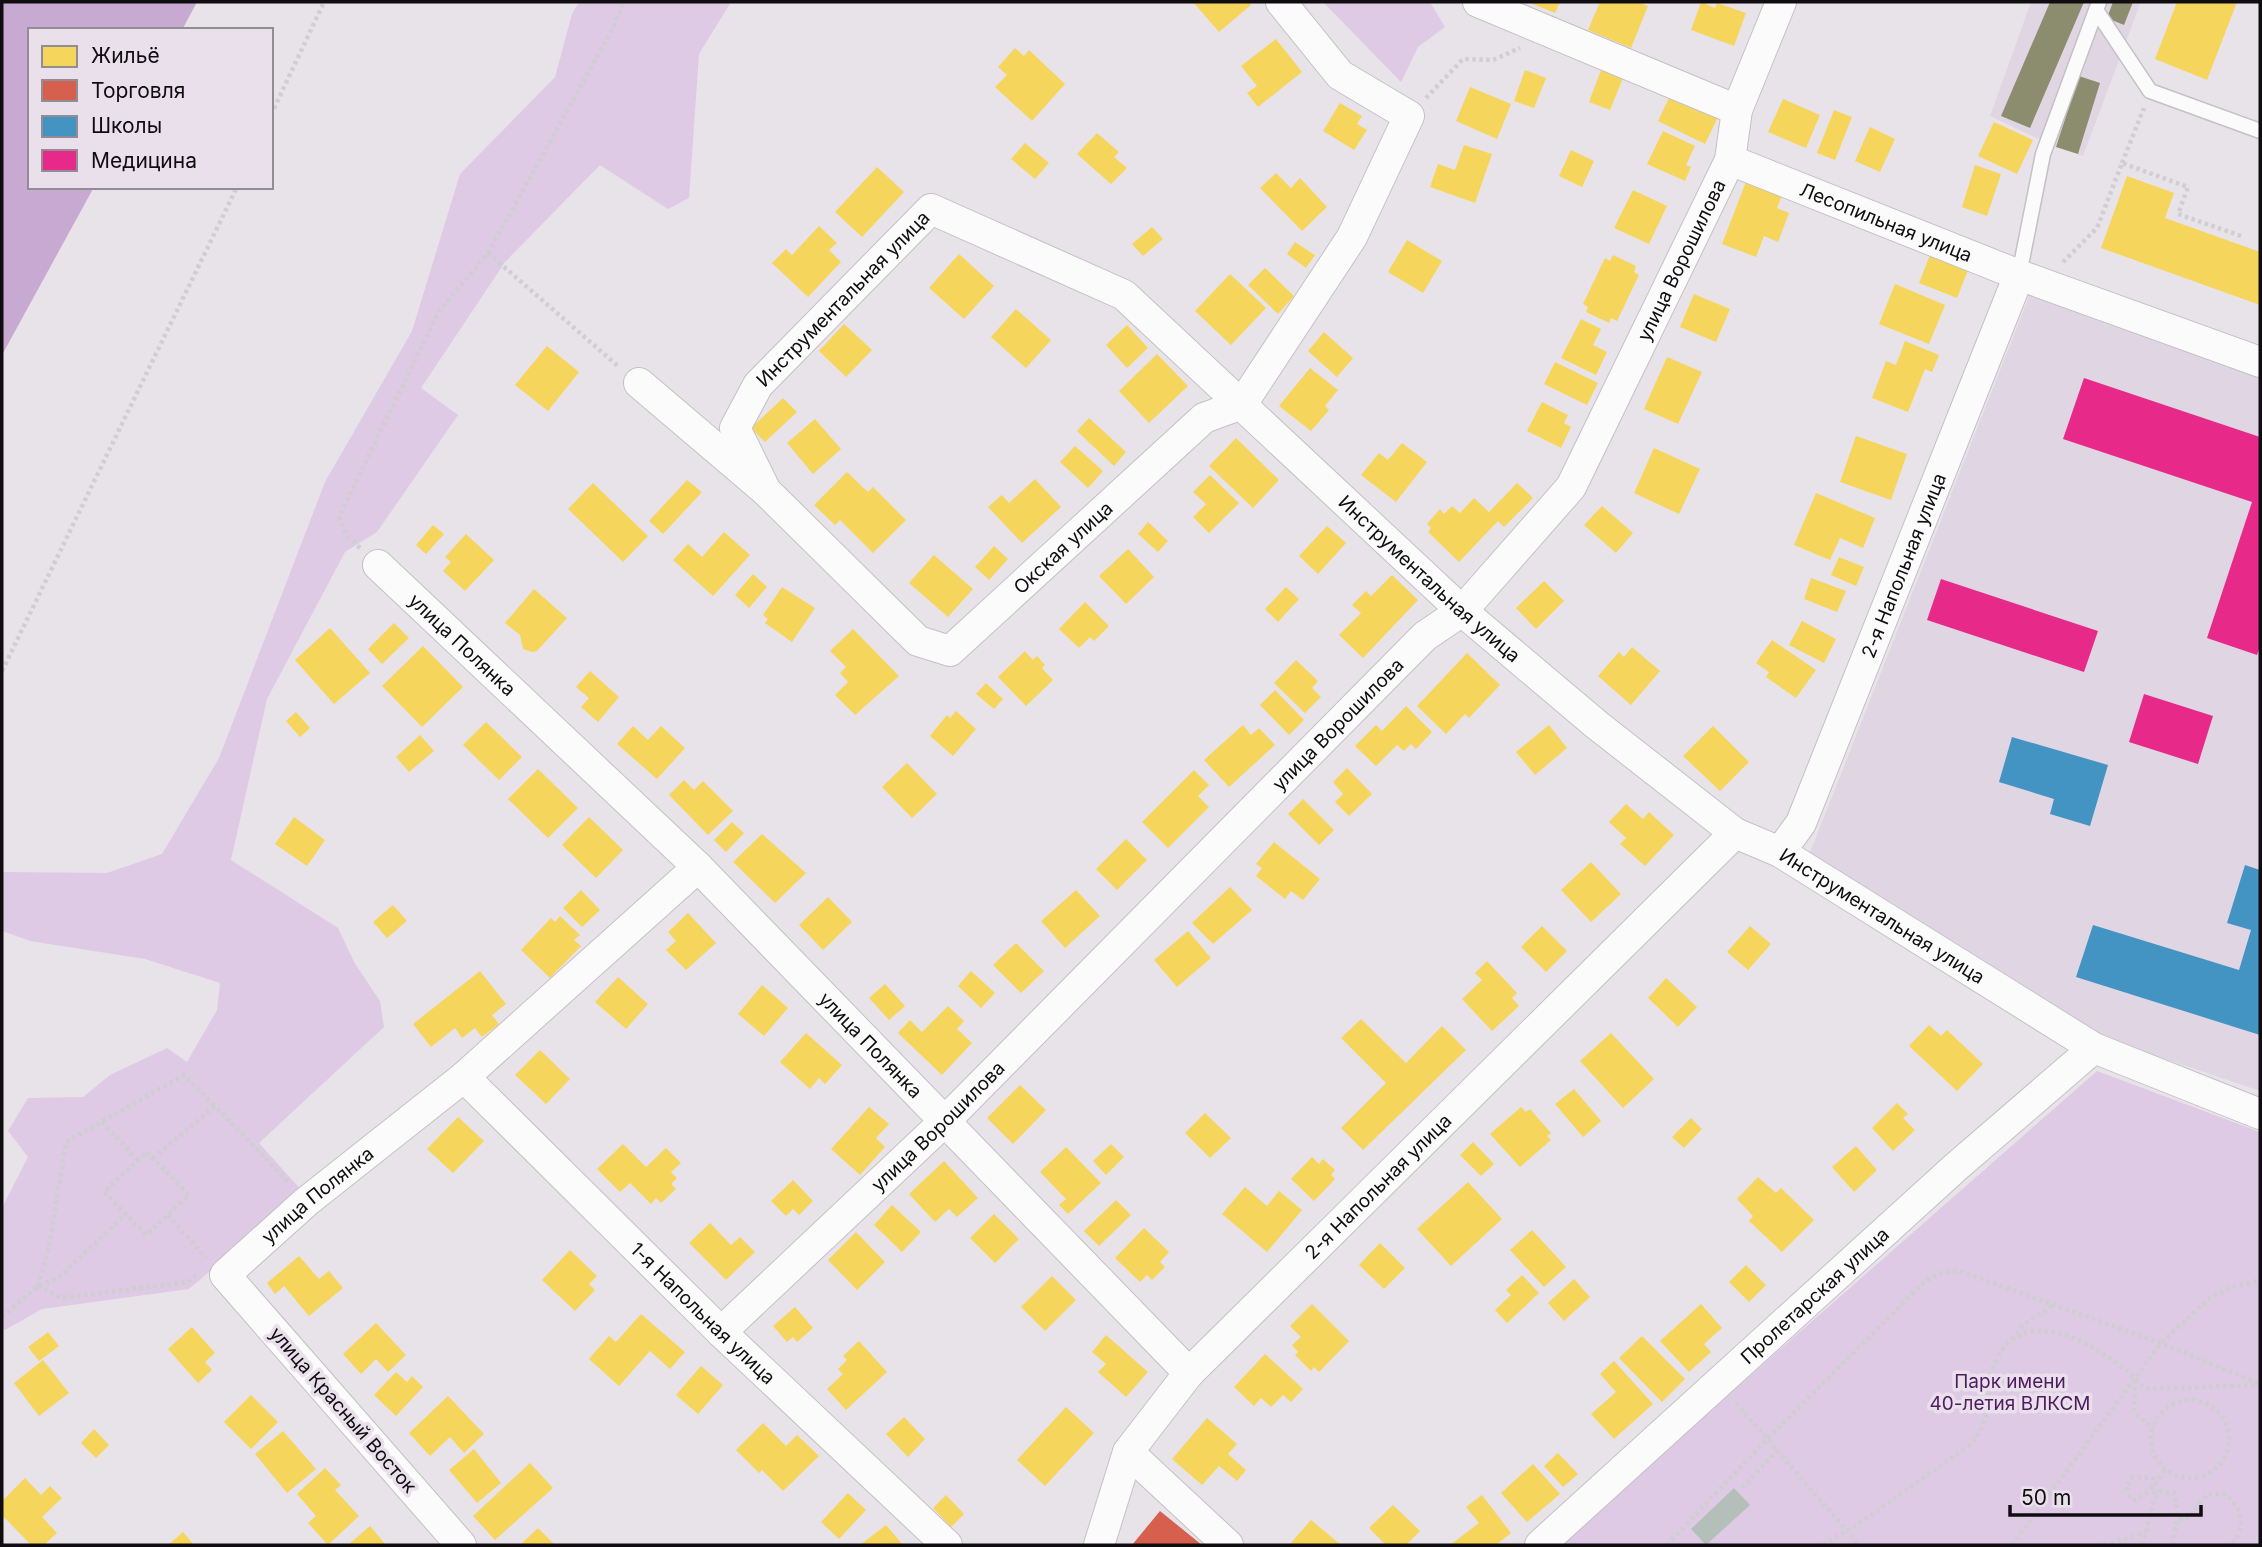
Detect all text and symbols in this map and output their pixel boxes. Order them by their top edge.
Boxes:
legend [28,28,273,189]
text: Жильё [91,43,160,68]
text: Торговля [91,78,185,103]
text: Школы [91,113,162,138]
text: Медицина [91,148,197,173]
street label: улица Ворошилова [1632,176,1730,345]
street label: Лесопильная улица [1797,178,1976,267]
street label: Инструментальная улица [751,206,934,391]
street label: 2-я Напольная улица [1856,470,1951,661]
street label: Инструментальная улица [1334,490,1525,667]
street label: Окская улица [1009,496,1117,599]
street label: улица Полянка [404,589,521,701]
street label: улица Ворошилова [1267,653,1408,795]
street label: Инструментальная улица [1775,843,1989,988]
street label: улица Полянка [814,987,927,1103]
street label: улица Ворошилова [866,1056,1009,1196]
street label: 2-я Напольная улица [1300,1109,1456,1264]
street label: улица Полянка [257,1142,378,1248]
street label: Пролетарская улица [1736,1222,1893,1369]
street label: 1-я Напольная улица [626,1237,780,1389]
street label: улица Красный Восток [265,1322,422,1498]
park label: Парк имени 40-летия ВЛКСМ [1929,1370,2091,1415]
scale bar [2010,1474,2201,1518]
text: 50 m [2021,1485,2071,1510]

